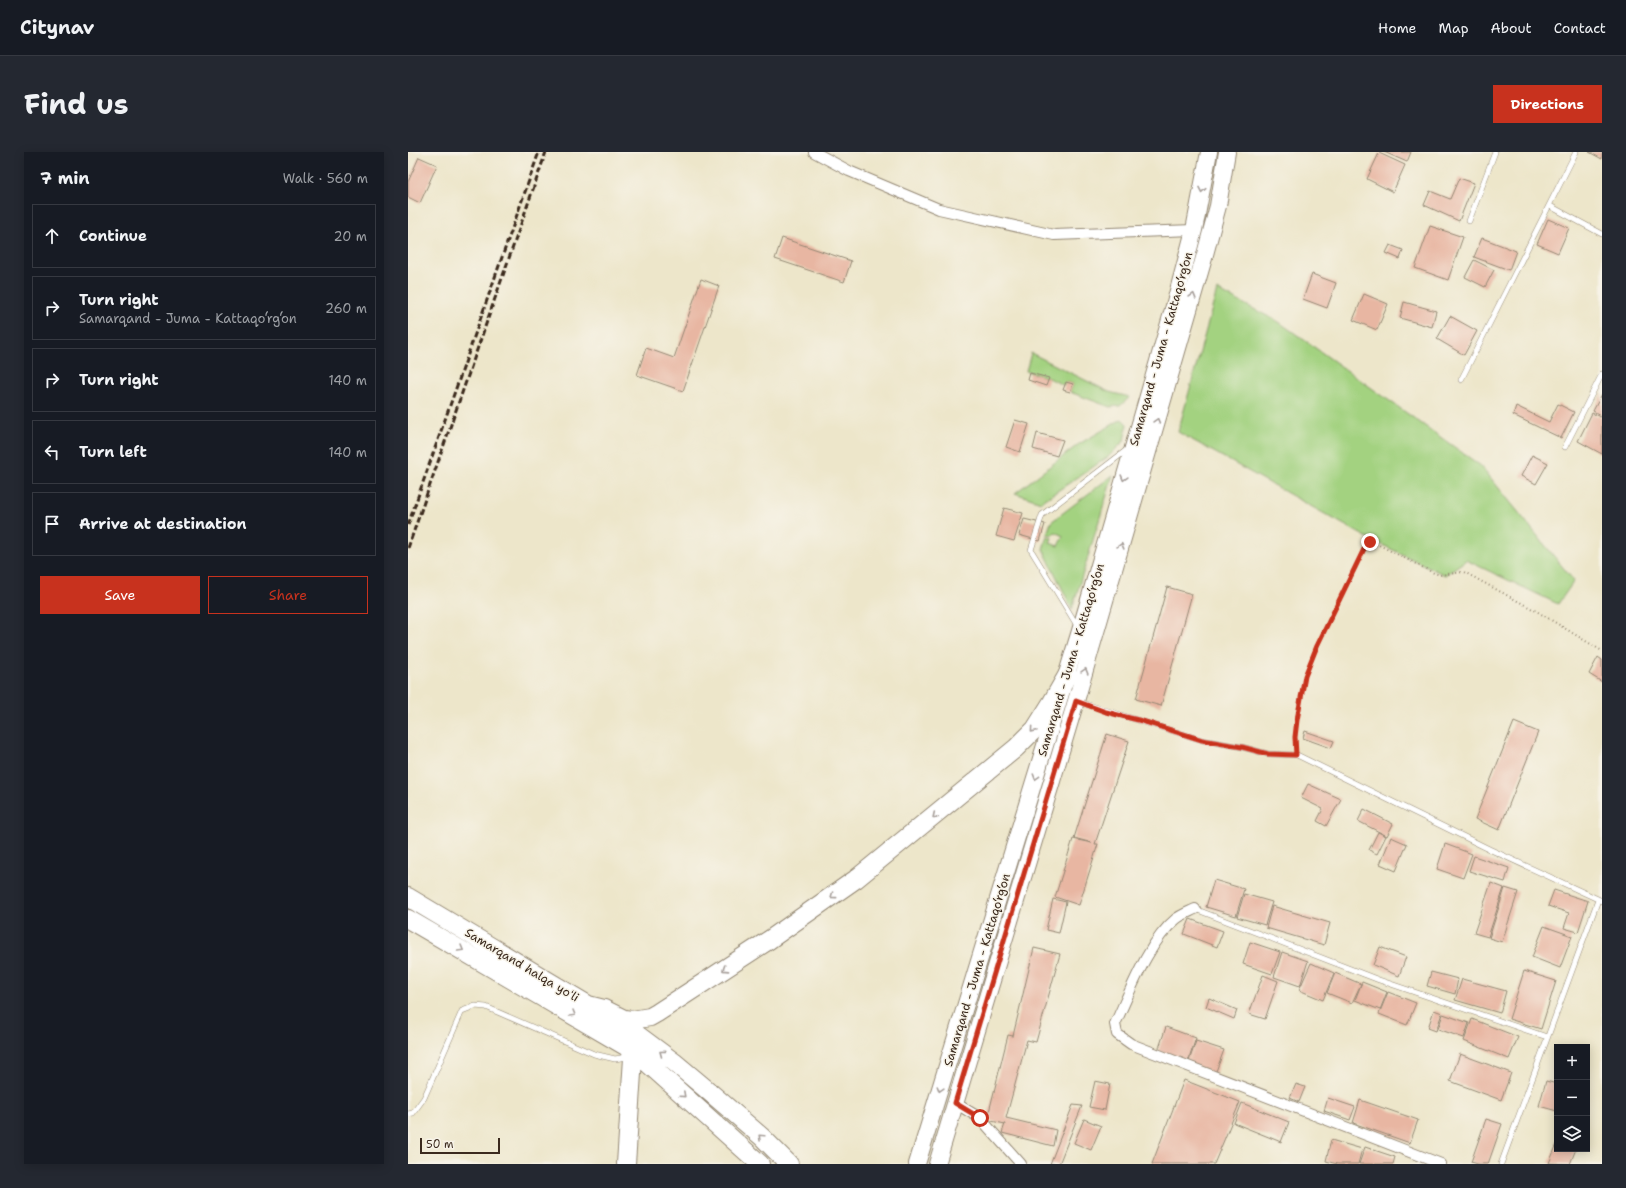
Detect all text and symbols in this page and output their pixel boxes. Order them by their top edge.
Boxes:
text: Citynav [20,15,94,40]
text: Home [1378,19,1417,37]
text: Map [1439,19,1469,37]
text: About [1491,19,1532,37]
text: Contact [1554,19,1606,37]
text: Find us [24,85,129,123]
button: Directions [1493,85,1602,123]
text: 7 min [40,167,90,189]
text: Walk · 560 m [283,170,368,187]
one-way arrow [1198,187,1206,193]
icon: ahead [41,225,63,247]
text: Continue [79,226,147,246]
text: 20 m [334,228,367,245]
street label: Samarqand - Juma - Kattaqo‘rg‘on [1126,250,1196,448]
text: Turn right [79,290,159,310]
one-way arrow [1188,293,1197,300]
icon: right [41,297,63,319]
text: 260 m [325,300,367,317]
text: Samarqand - Juma - Kattaqo‘rg‘on [79,310,297,327]
icon: right [41,369,63,391]
text: Turn right [79,370,159,390]
text: 140 m [328,372,367,389]
one-way arrow [1152,418,1161,425]
icon: left [41,441,63,463]
text: Turn left [79,442,147,462]
text: 140 m [328,444,367,461]
one-way arrow [1120,474,1129,481]
icon: arrive [41,513,63,535]
text: Arrive at destination [79,514,247,534]
route end [1361,533,1379,551]
one-way arrow [1116,542,1125,549]
street label: Samarqand - Juma - Kattaqo‘rg‘on [1034,562,1108,758]
button: Save [40,576,200,614]
button: Share [208,576,368,614]
one-way arrow [1080,667,1089,674]
one-way arrow [1030,726,1037,733]
one-way arrow [1032,773,1041,780]
one-way arrow [932,811,939,818]
street label: Samarqand - Juma - Kattaqo‘rg‘on [940,872,1014,1068]
one-way arrow [830,891,837,898]
street label: Samarqand halqa yoʻli [462,924,582,1006]
one-way arrow [457,945,464,952]
one-way arrow [722,964,729,972]
one-way arrow [569,1010,576,1017]
map controls [1554,1044,1590,1152]
button: + [1554,1044,1590,1080]
one-way arrow [659,1050,666,1057]
button: − [1554,1080,1590,1116]
one-way arrow [936,1085,945,1092]
one-way arrow [679,1090,686,1097]
route start [971,1109,989,1127]
button: layers [1554,1116,1590,1152]
one-way arrow [758,1134,766,1142]
scale bar [420,1136,500,1155]
text: 50 m [426,1137,454,1152]

